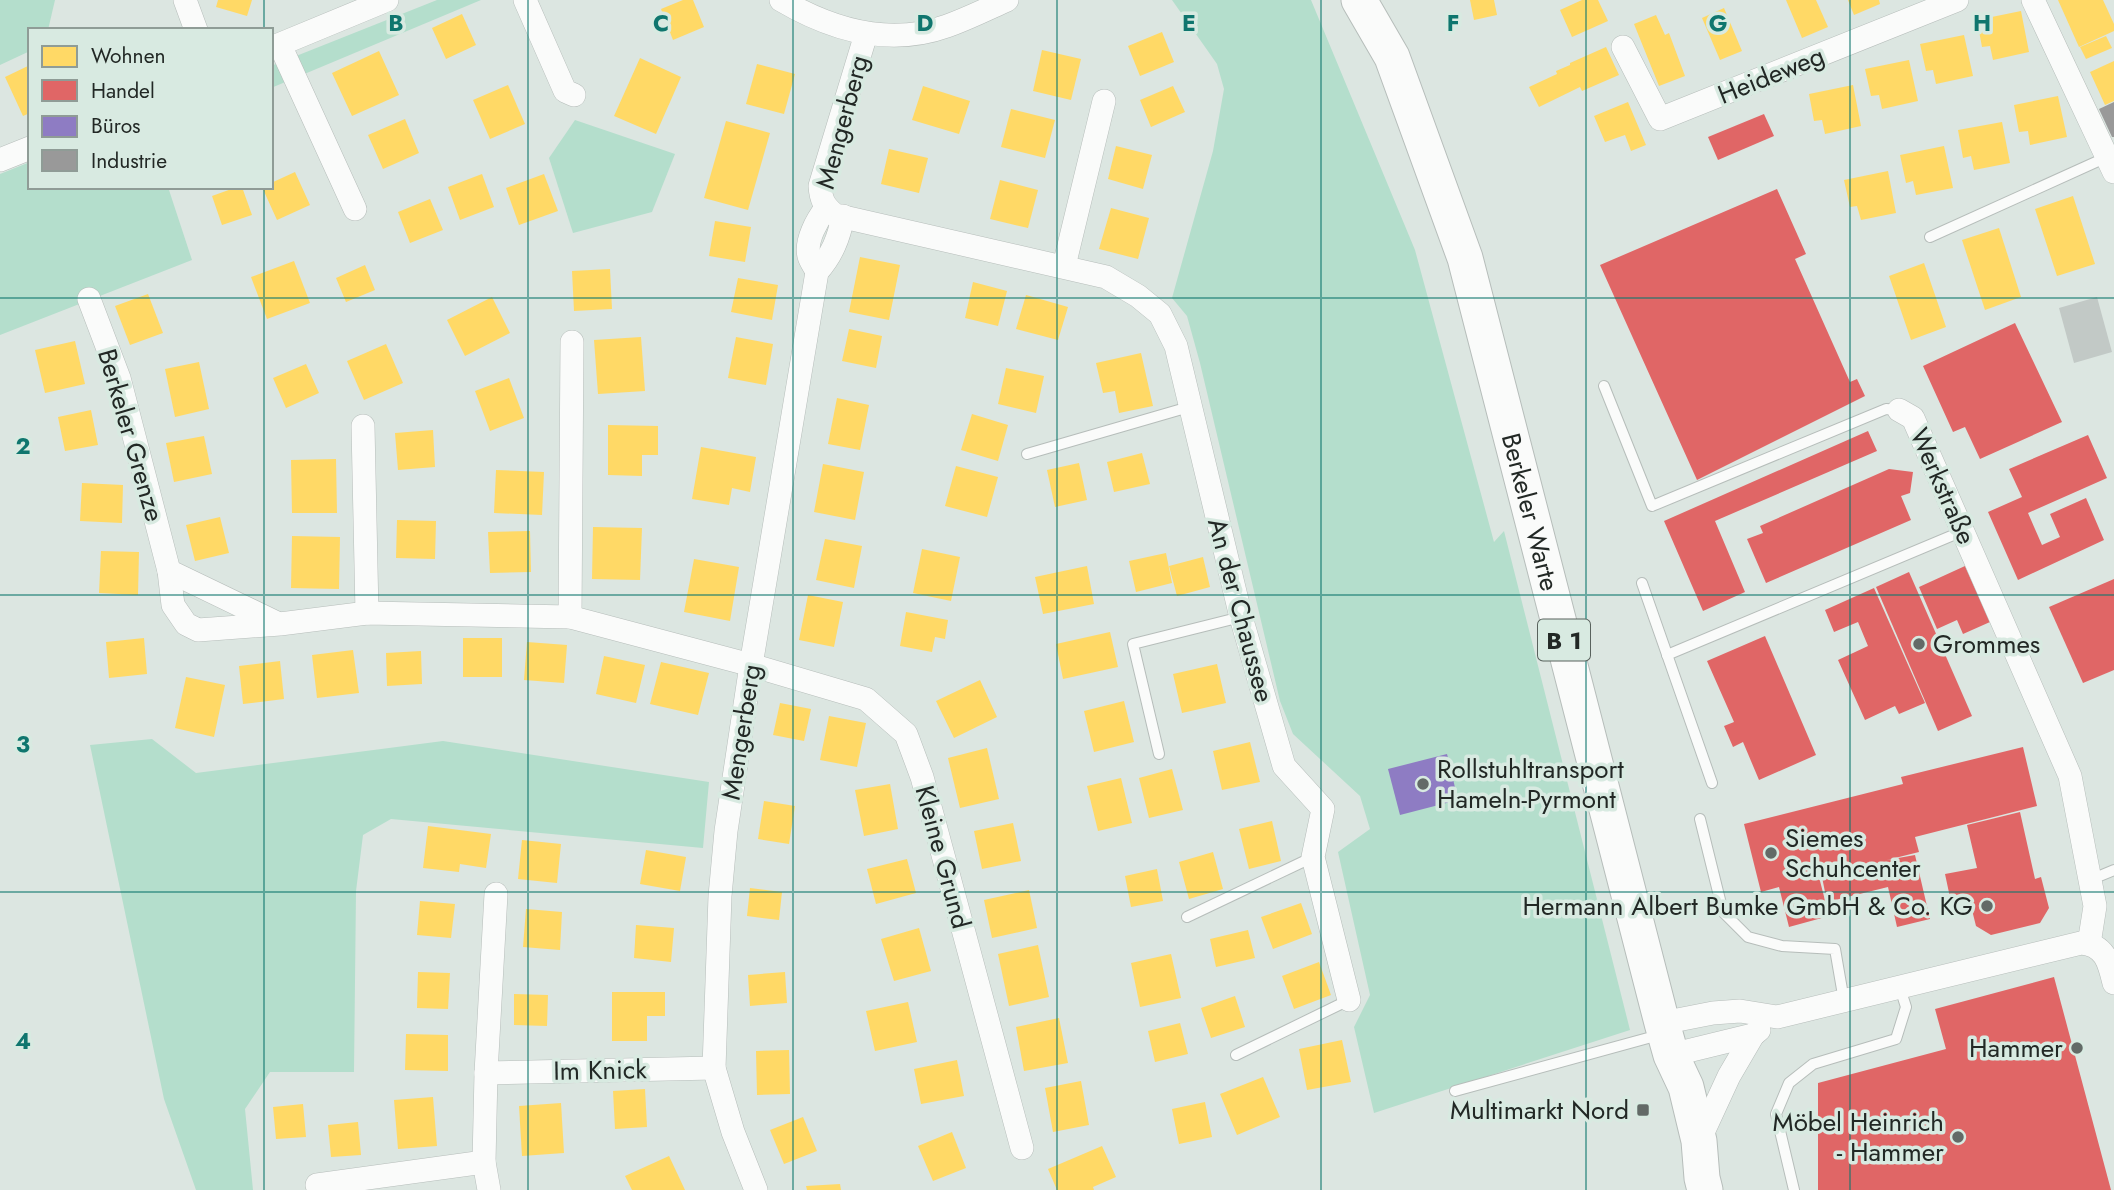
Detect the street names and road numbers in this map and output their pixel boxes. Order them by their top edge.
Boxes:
street label: Heideweg [1712,36,1830,114]
street label: Mengerberg [806,51,878,193]
street label: Berkeler Grenze [88,344,174,526]
street label: Werkstraße [1900,422,1986,550]
street label: Berkeler Warte [1492,429,1569,595]
street label: An der Chaussee [1198,514,1284,706]
road number: B 1 [1538,620,1590,660]
street label: Mengerberg [712,661,770,803]
street label: Kleine Grund [906,781,980,933]
street label: Im Knick [553,1050,648,1090]

